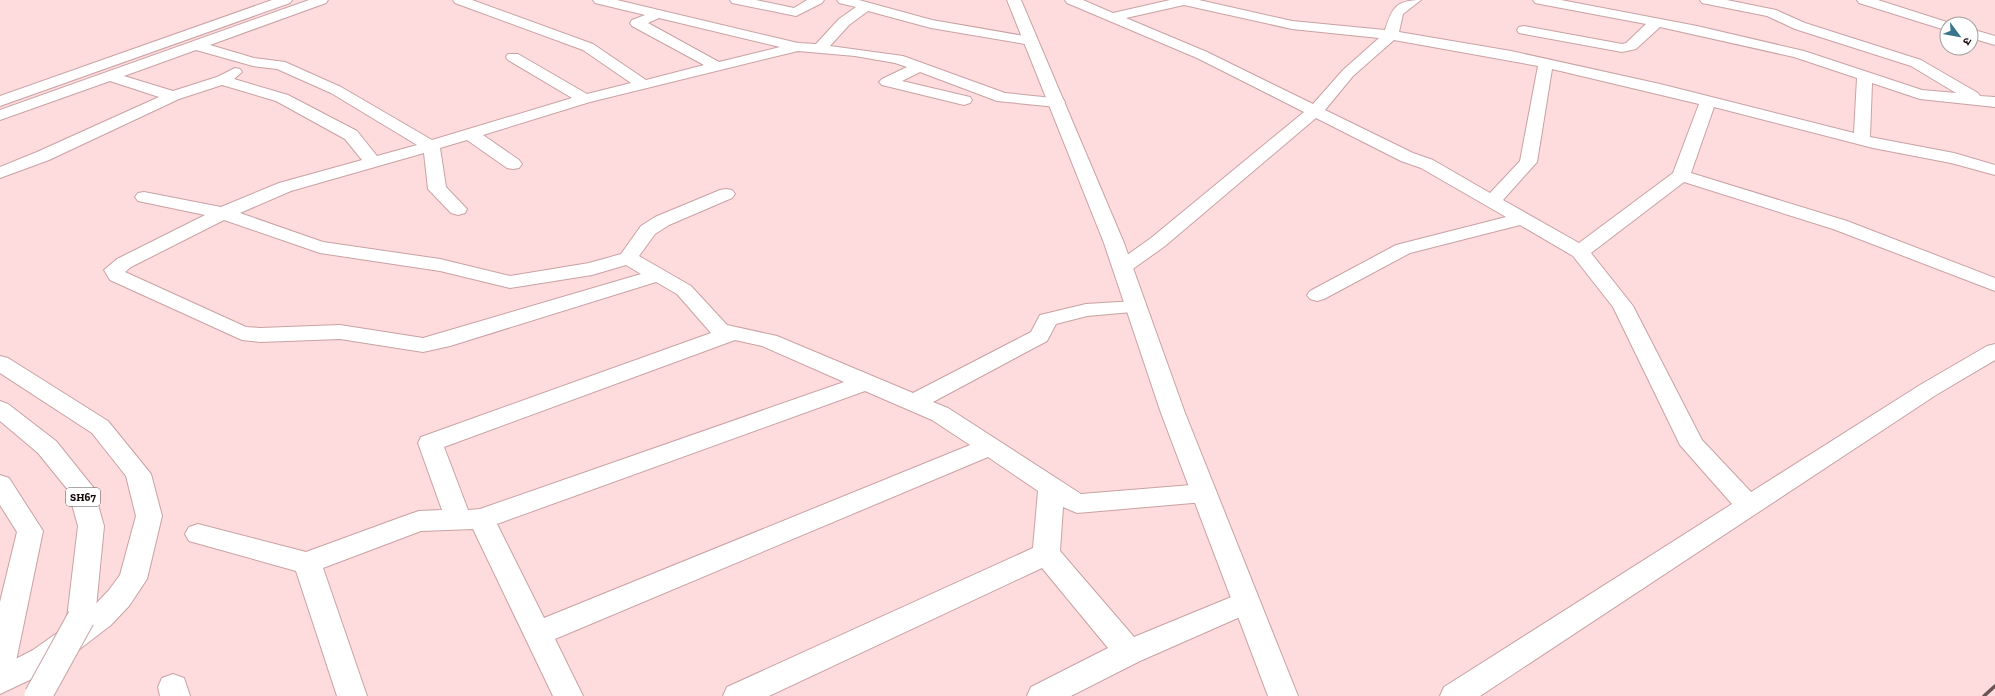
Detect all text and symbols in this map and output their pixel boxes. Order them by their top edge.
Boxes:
north arrow [1939,16,1979,56]
text: उ [1960,35,1974,48]
road number: SH67 [66,488,100,506]

